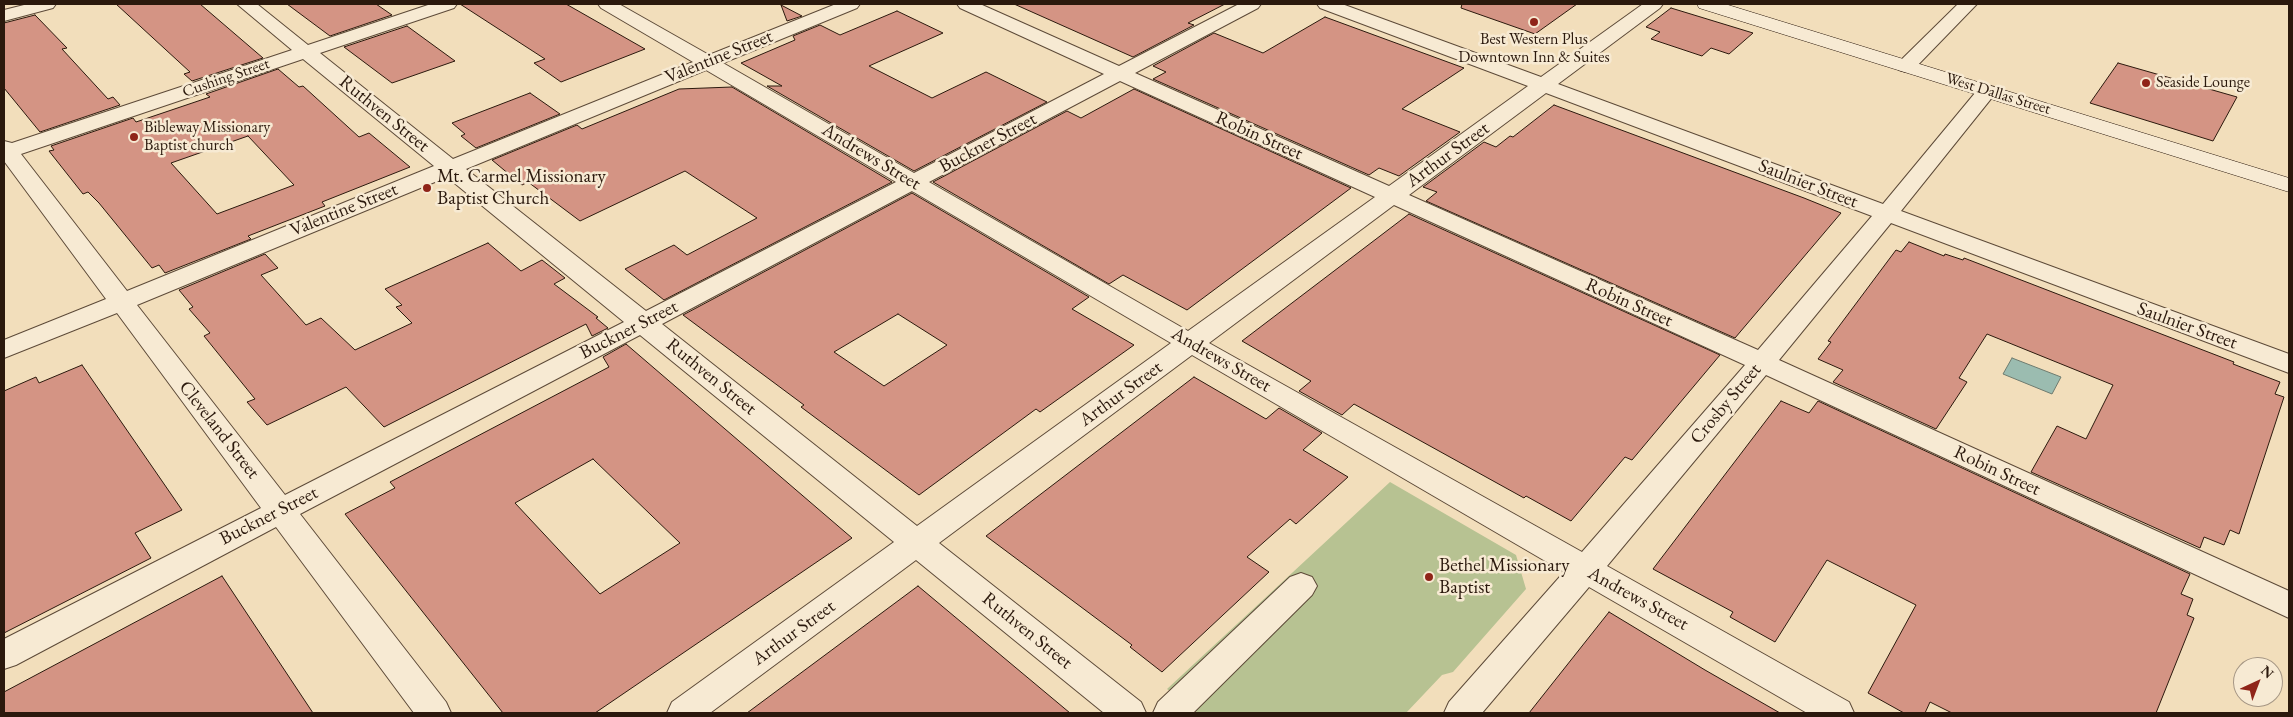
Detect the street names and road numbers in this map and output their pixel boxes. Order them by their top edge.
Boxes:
street label: Valentine Street [662,25,776,89]
street label: Cushing Street [180,54,272,102]
street label: West Dallas Street [1943,69,2053,119]
street label: Ruthven Street [334,71,434,157]
street label: Robin Street [1212,107,1306,165]
street label: Buckner Street [935,108,1041,178]
street label: Arthur Street [1402,117,1494,193]
street label: Andrews Street [817,119,925,195]
street label: Saulnier Street [1755,155,1861,213]
street label: Valentine Street [287,178,401,242]
street label: Robin Street [1582,274,1676,332]
street label: Buckner Street [576,296,682,364]
street label: Saulnier Street [2134,297,2240,355]
street label: Andrews Street [1167,322,1275,398]
street label: Ruthven Street [661,334,761,420]
street label: Arthur Street [1075,356,1167,432]
street label: Crosby Street [1686,359,1766,449]
street label: Cleveland Street [174,376,264,484]
street label: Robin Street [1950,441,2044,501]
street label: Buckner Street [216,482,322,550]
street label: Andrews Street [1584,562,1692,636]
street label: Ruthven Street [977,588,1077,674]
street label: Arthur Street [748,595,840,671]

